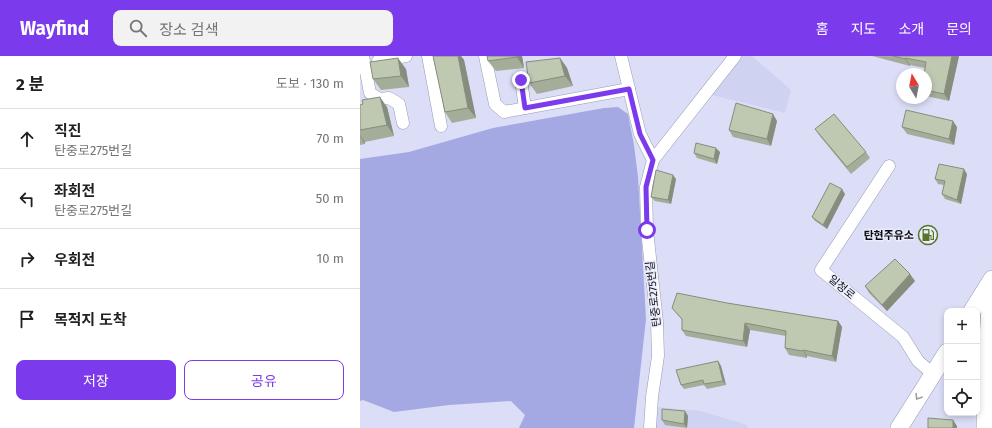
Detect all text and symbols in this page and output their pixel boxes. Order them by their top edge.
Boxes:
search box [113,10,393,46]
text: Wayfind [20,17,89,40]
icon: search [127,17,149,39]
text: 장소 검색 [159,21,218,39]
text: 홈 [816,21,829,38]
text: 지도 [851,21,876,38]
text: 소개 [898,21,924,38]
text: 문의 [946,21,972,38]
north arrow [896,68,932,104]
route end [512,71,530,89]
text: 2 분 [16,74,44,95]
text: 도보 · 130 m [276,76,344,91]
text: 직진 [54,122,82,140]
icon: ahead [16,128,38,150]
text: 70 m [317,131,344,146]
text: 탄중로275번길 [54,143,132,158]
text: 좌회전 [54,182,95,200]
icon: left [16,188,38,210]
text: 50 m [316,191,344,206]
text: 탄중로275번길 [54,203,132,218]
route start [638,221,656,239]
fuel station icon: 탄현주유소 [917,224,939,246]
place label: 탄현주유소 [863,229,914,242]
icon: right [16,248,38,270]
text: 우회전 [54,251,95,269]
text: 10 m [317,251,344,266]
street label: 탄중로275번길 [644,260,663,328]
street label: 일청로 [826,273,857,302]
icon: arrive [16,308,38,330]
map controls [944,308,980,416]
button: + [944,308,980,344]
text: 목적지 도착 [54,311,127,329]
button: − [944,344,980,380]
button: 저장 [16,360,176,400]
button: 공유 [184,360,344,400]
button: locate [944,380,980,416]
one-way arrow [916,393,923,400]

